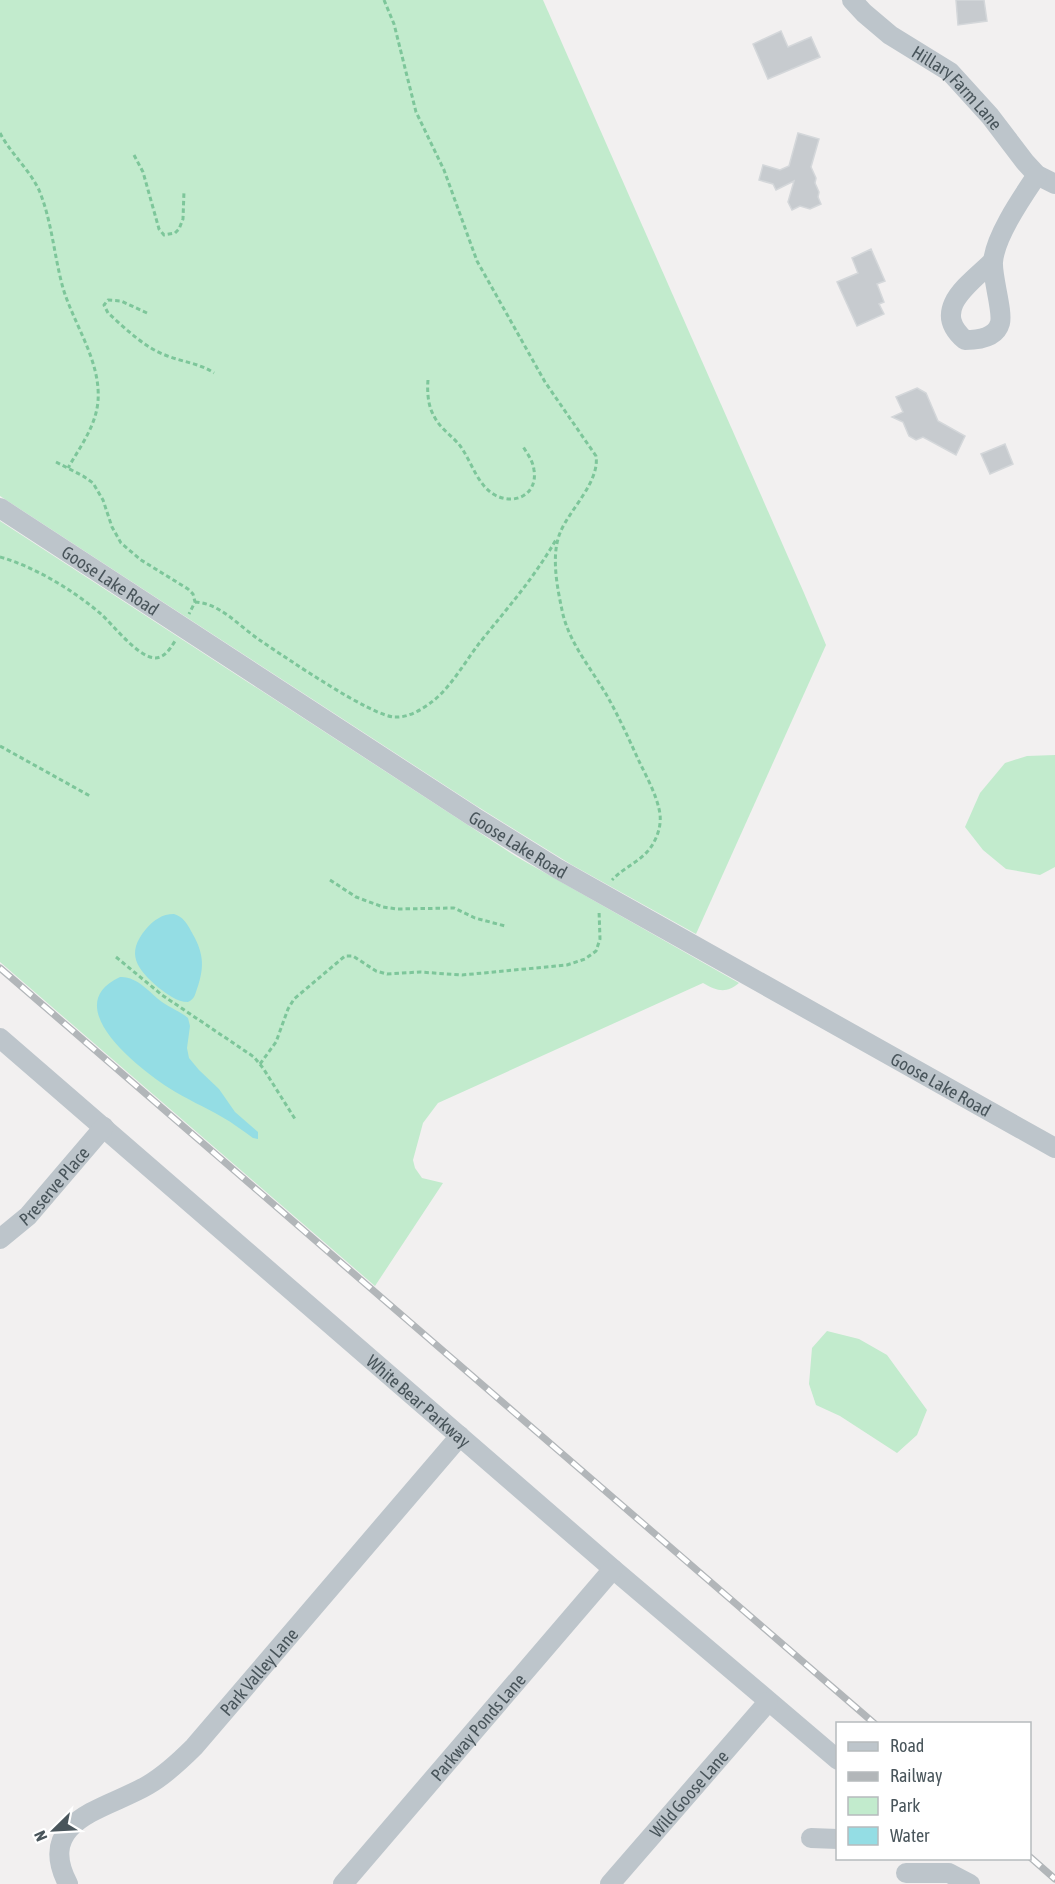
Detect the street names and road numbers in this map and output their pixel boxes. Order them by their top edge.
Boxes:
street label: Hillary Farm Lane [909,41,1007,134]
street label: Goose Lake Road [58,541,163,619]
street label: Goose Lake Road [465,806,571,883]
street label: Goose Lake Road [887,1048,995,1121]
street label: Preserve Place [15,1142,93,1230]
street label: White Bear Parkway [362,1350,475,1452]
street label: Park Valley Lane [215,1623,302,1720]
street label: Parkway Ponds Lane [426,1669,529,1785]
street label: Wild Goose Lane [645,1746,732,1841]

